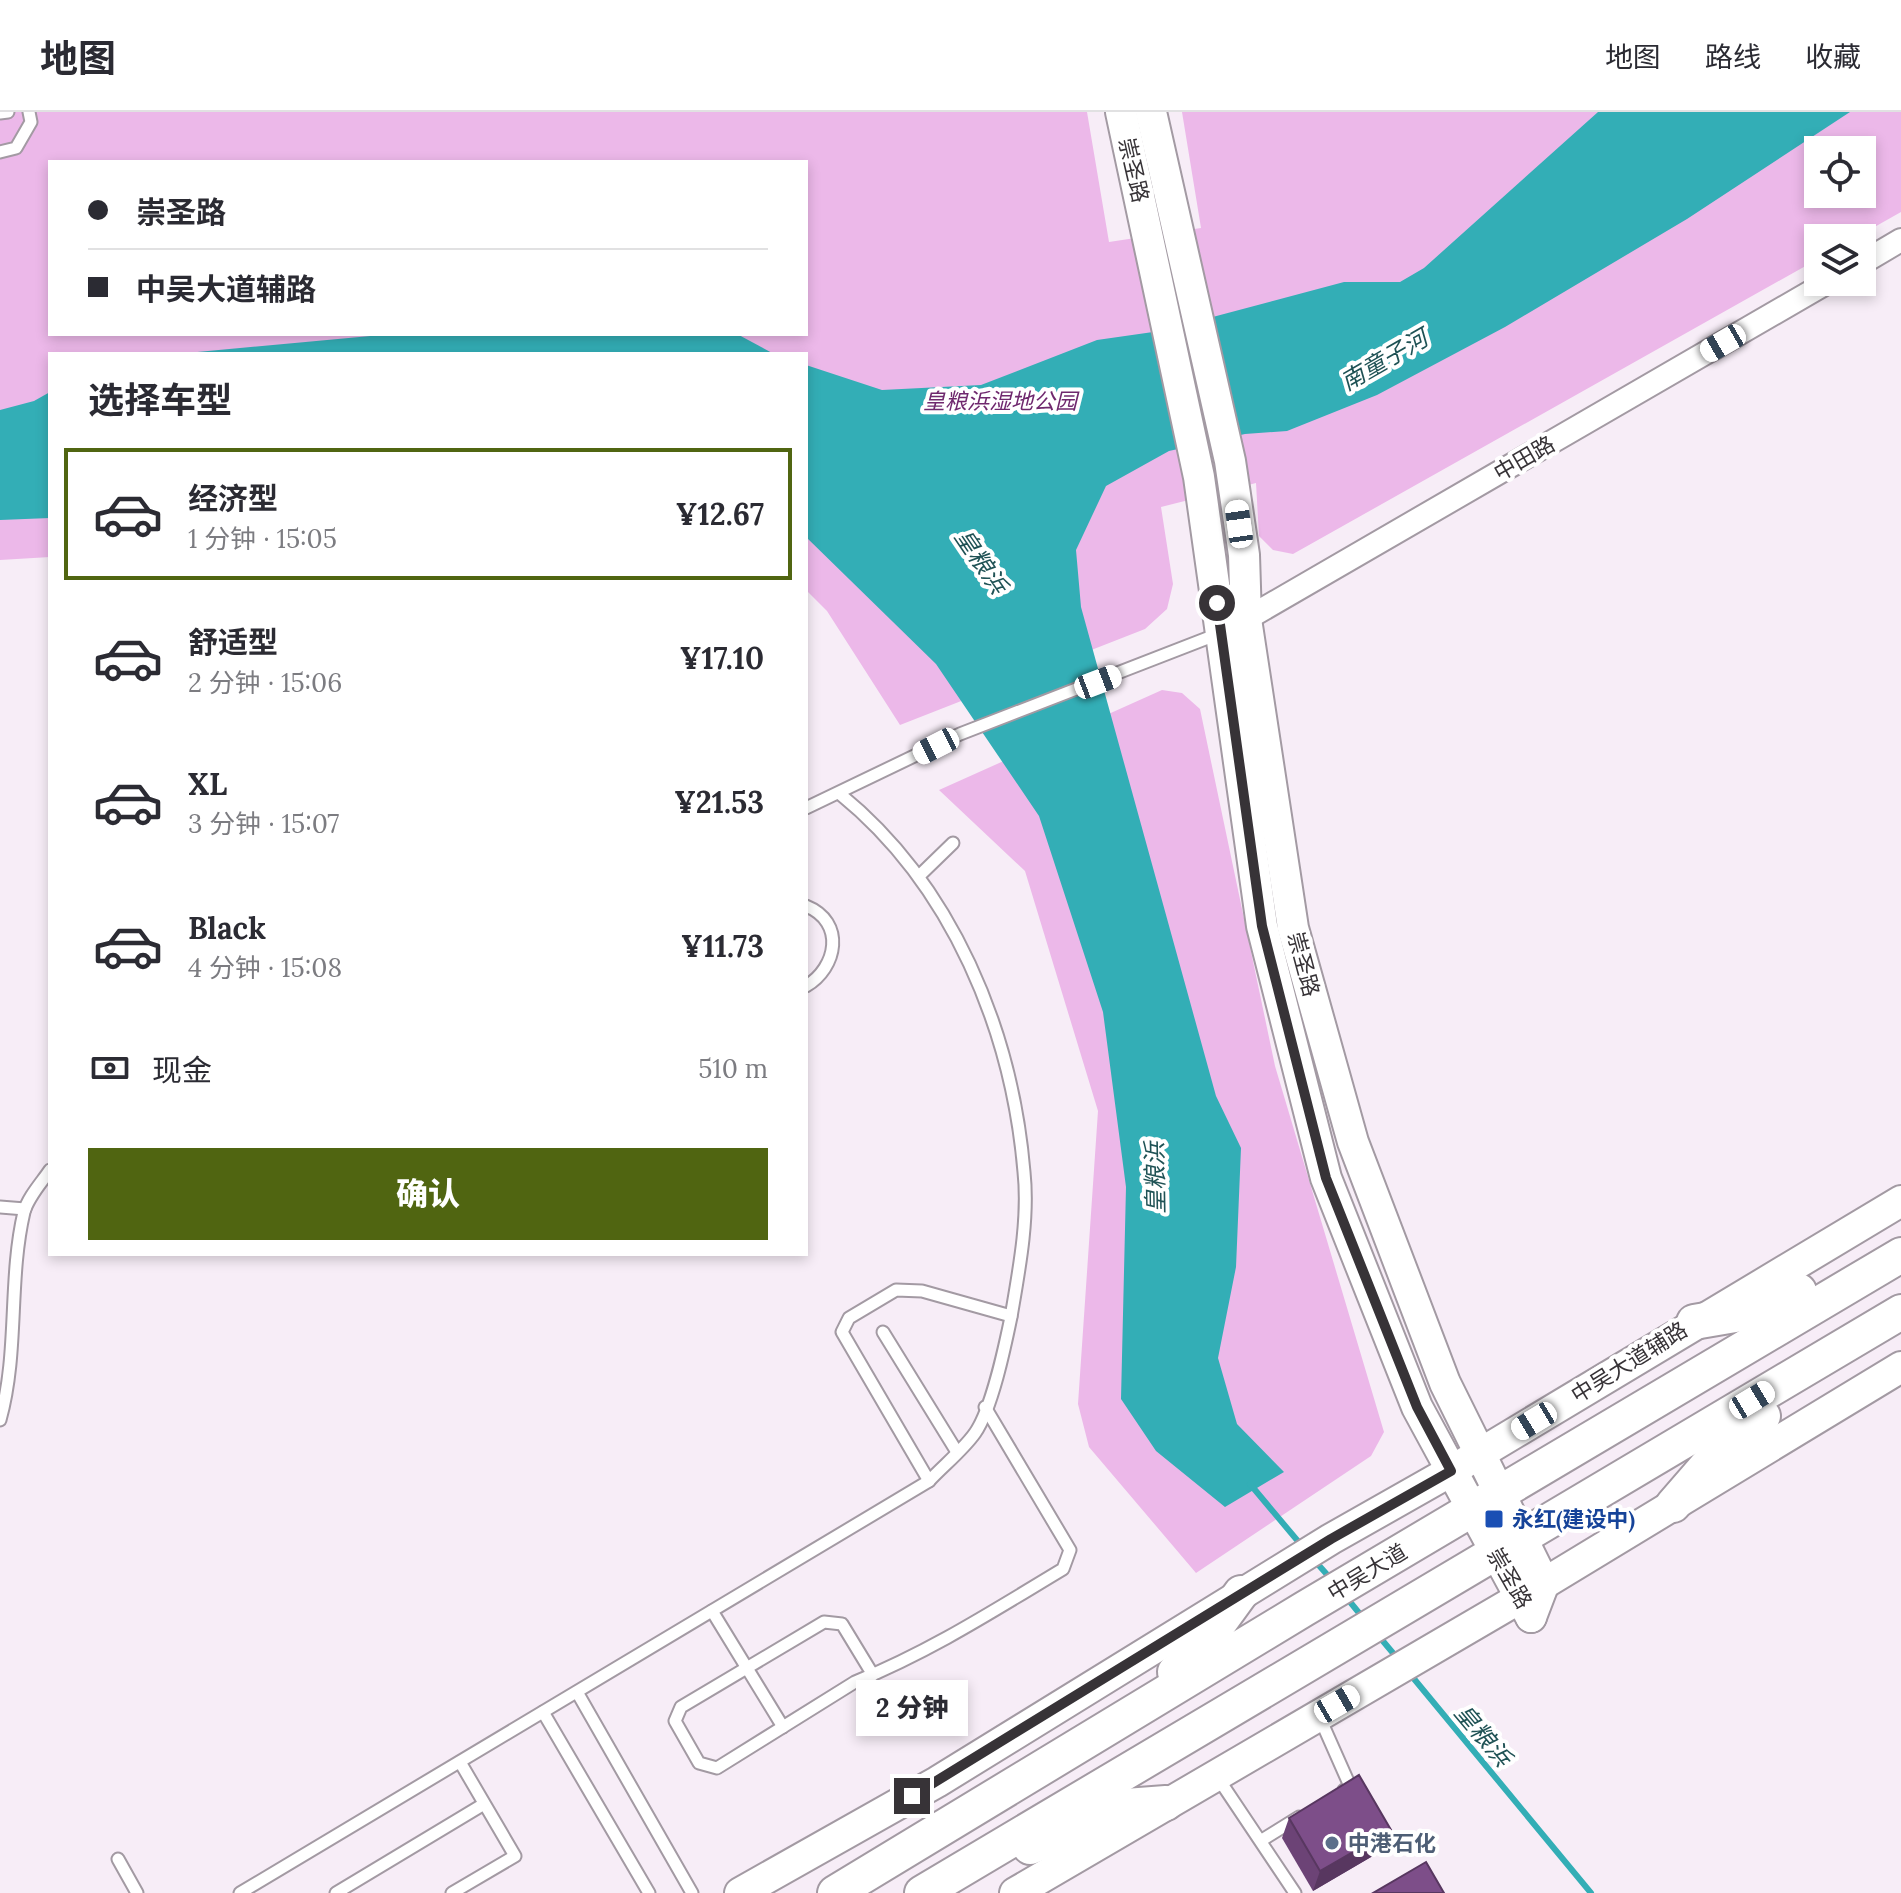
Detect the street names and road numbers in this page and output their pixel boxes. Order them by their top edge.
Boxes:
street label: 崇圣路 [1113,135,1155,205]
street label: 中田路 [1488,429,1560,487]
street label: 崇圣路 [1282,928,1326,1000]
street label: 中吴大道辅路 [1566,1315,1692,1409]
street label: 中吴大道 [1322,1537,1412,1607]
street label: 崇圣路 [1481,1542,1539,1614]

